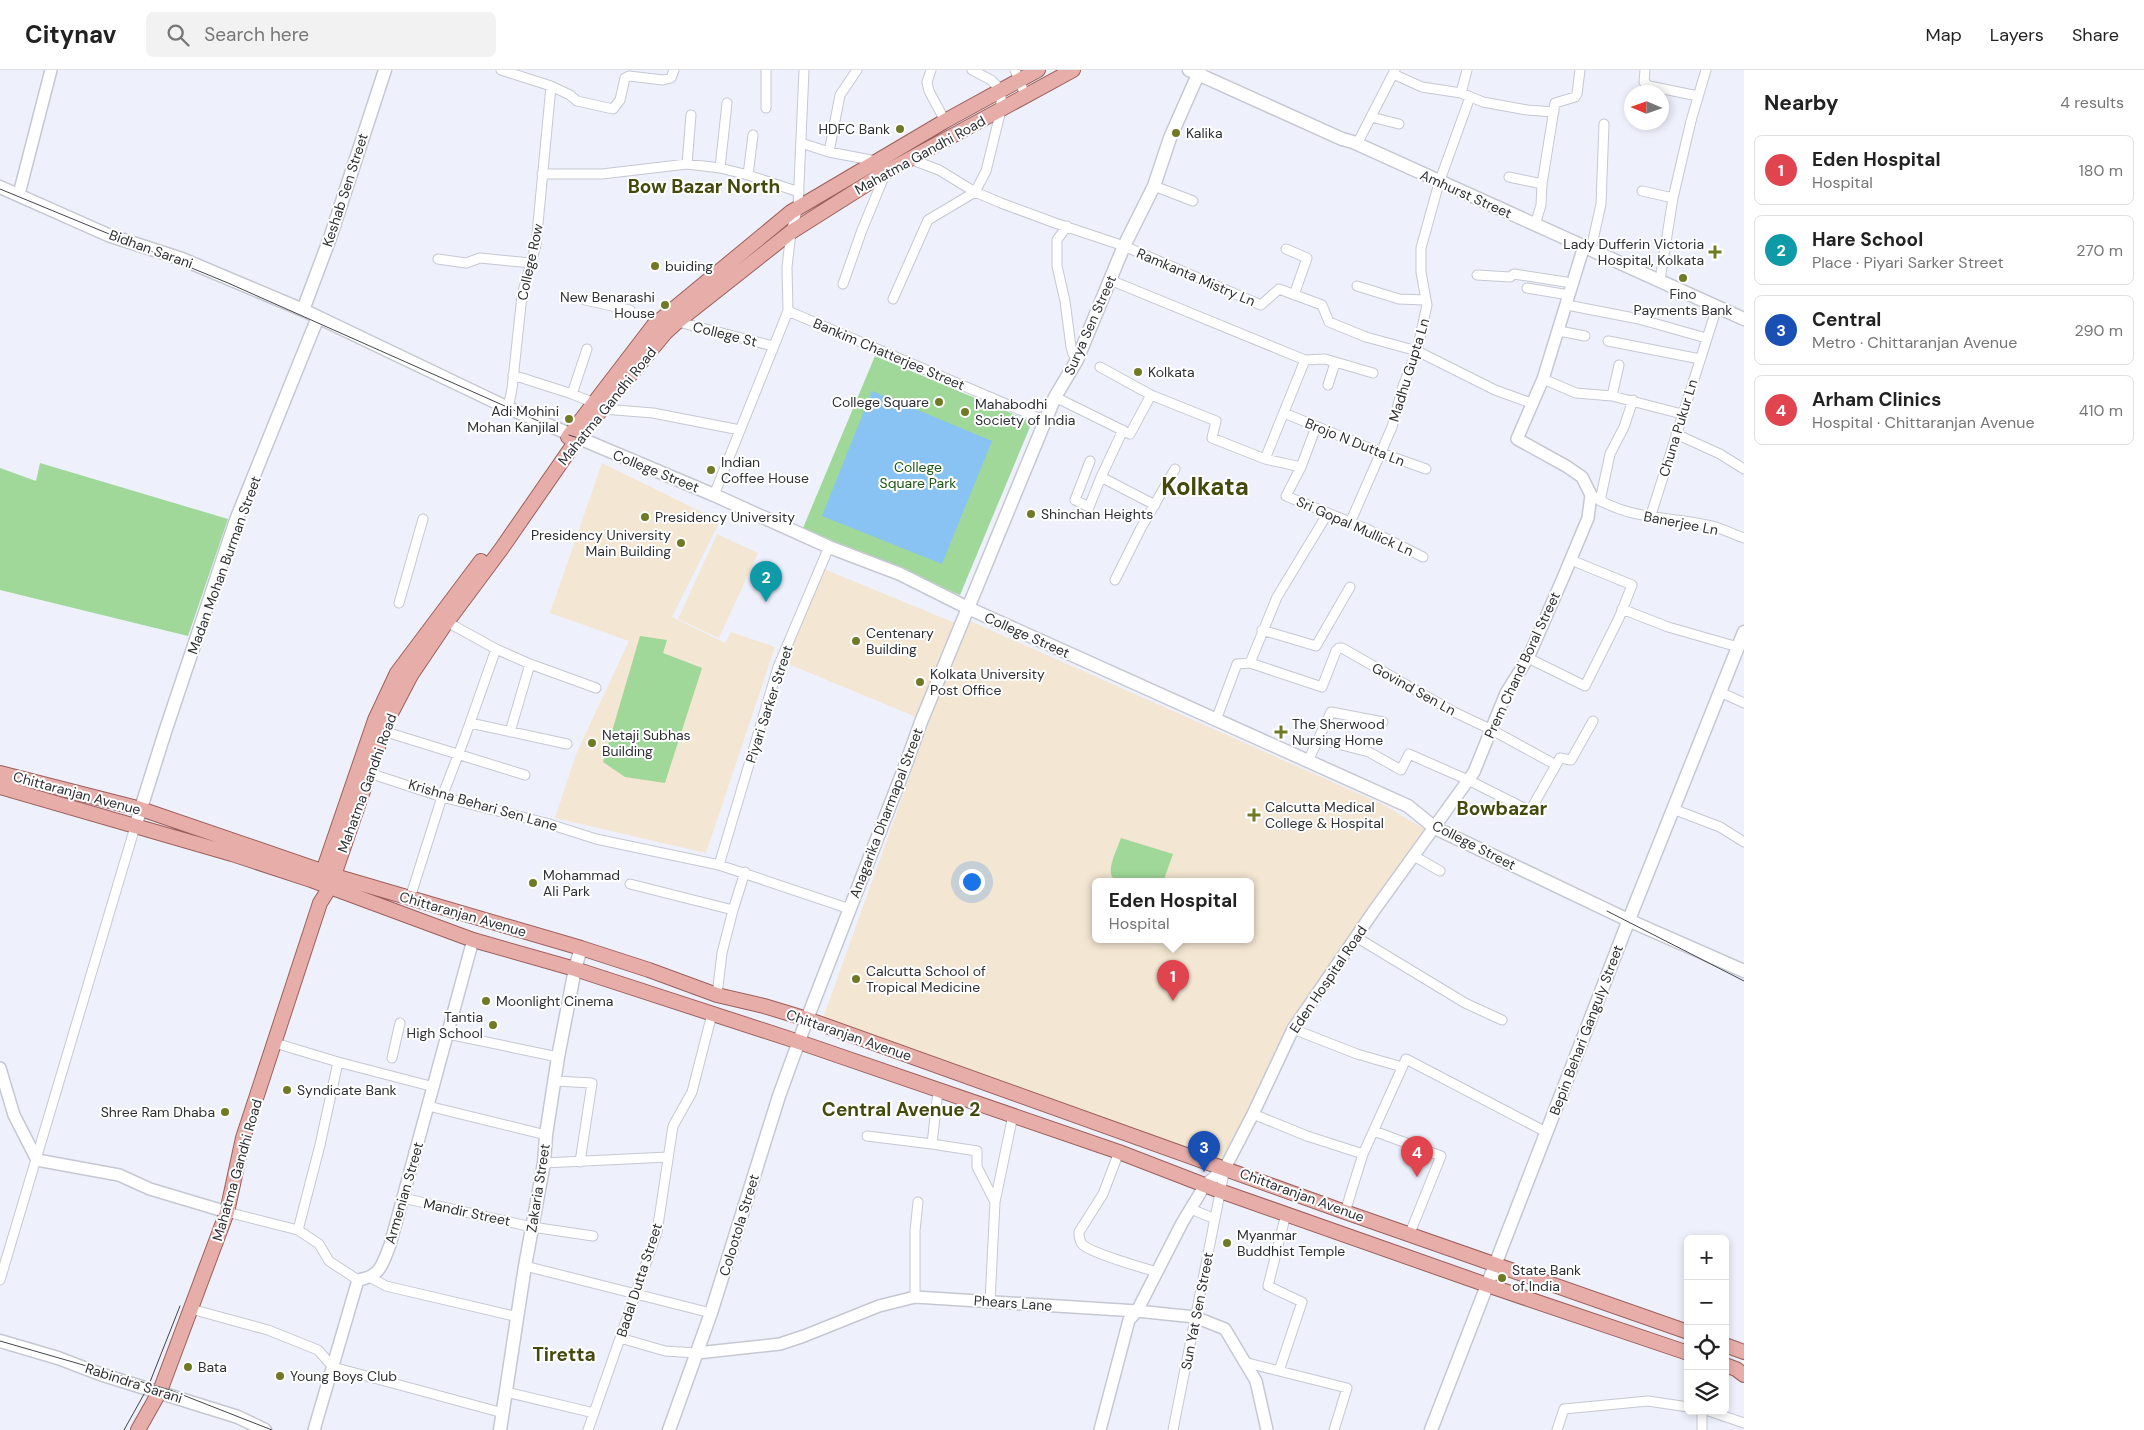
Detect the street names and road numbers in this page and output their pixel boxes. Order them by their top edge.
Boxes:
street label: Mahatma Gandhi Road [851,112,989,198]
street label: Keshab Sen Street [318,131,372,249]
street label: Amhurst Street [1417,166,1515,222]
street label: College Row [513,222,547,302]
street label: Bidhan Sarani [107,226,195,272]
street label: Ramkanta Mistry Ln [1134,244,1258,310]
street label: Surya Sen Street [1060,272,1120,378]
street label: Bankim Chatterjee Street [811,314,967,394]
street label: Madhu Gupta Ln [1385,316,1433,424]
street label: College St [691,317,759,351]
street label: Mahatma Gandhi Road [554,343,660,469]
street label: Chuna Pukur Ln [1655,377,1701,479]
street label: Brojo N Dutta Ln [1303,414,1407,470]
street label: College Street [610,446,702,496]
street label: Madan Mohan Burman Street [183,473,265,657]
street label: Sri Gopal Mullick Ln [1294,492,1416,560]
street label: Banerjee Ln [1642,507,1720,539]
street label: Prem Chand Boral Street [1480,589,1564,741]
street label: College Street [982,608,1072,662]
street label: Piyari Sarker Street [741,643,797,765]
street label: Govind Sen Ln [1369,659,1459,719]
street label: Mahatma Gandhi Road [333,711,401,855]
street label: Anagarika Dharmapal Street [845,725,927,901]
street label: Chittaranjan Avenue [11,767,143,819]
street label: Krishna Behari Sen Lane [406,775,560,835]
street label: College Street [1429,816,1519,874]
street label: Chittaranjan Avenue [397,887,529,941]
street label: Eden Hospital Road [1285,922,1371,1036]
street label: Bepin Behari Ganguly Street [1545,942,1627,1118]
street label: Chittaranjan Avenue [784,1005,914,1065]
street label: Mahatma Gandhi Road [208,1097,266,1243]
street label: Armenian Street [381,1140,427,1246]
street label: Zakaria Street [522,1142,554,1234]
street label: Chittaranjan Avenue [1237,1164,1367,1226]
street label: Colootola Street [715,1172,763,1278]
street label: Mandir Street [422,1194,512,1230]
street label: Badal Dutta Street [612,1221,666,1339]
street label: Sun Yat Sen Street [1177,1251,1217,1371]
street label: Phears Lane [973,1291,1053,1315]
street label: Rabindra Sarani [83,1359,185,1407]

